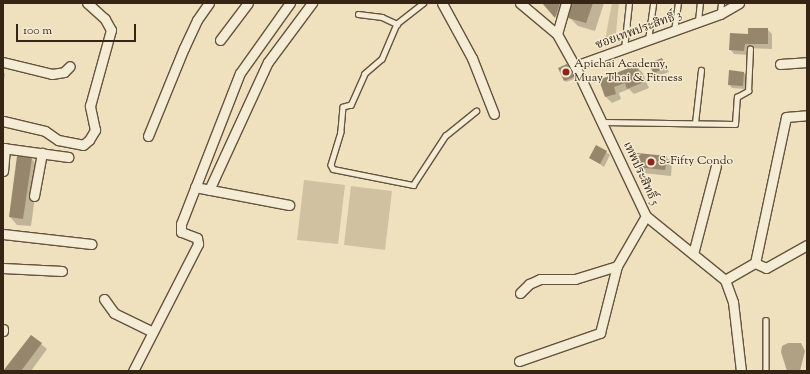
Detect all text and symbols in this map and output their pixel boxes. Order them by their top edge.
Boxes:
street label: ซอยเทพประสิทธิ์ 3 [594,9,684,53]
scale bar [18,16,138,42]
text: 100 m [23,22,52,40]
place label: Apichai Academy, Muay Thai & Fitness [574,58,682,86]
marker: Apichai Academy, Muay Thai & Fitness [561,67,571,77]
street label: เทพประสิทธิ์ 5 [619,140,661,208]
place label: S-Fifty Condo [659,155,733,169]
marker: S-Fifty Condo [646,157,656,167]

